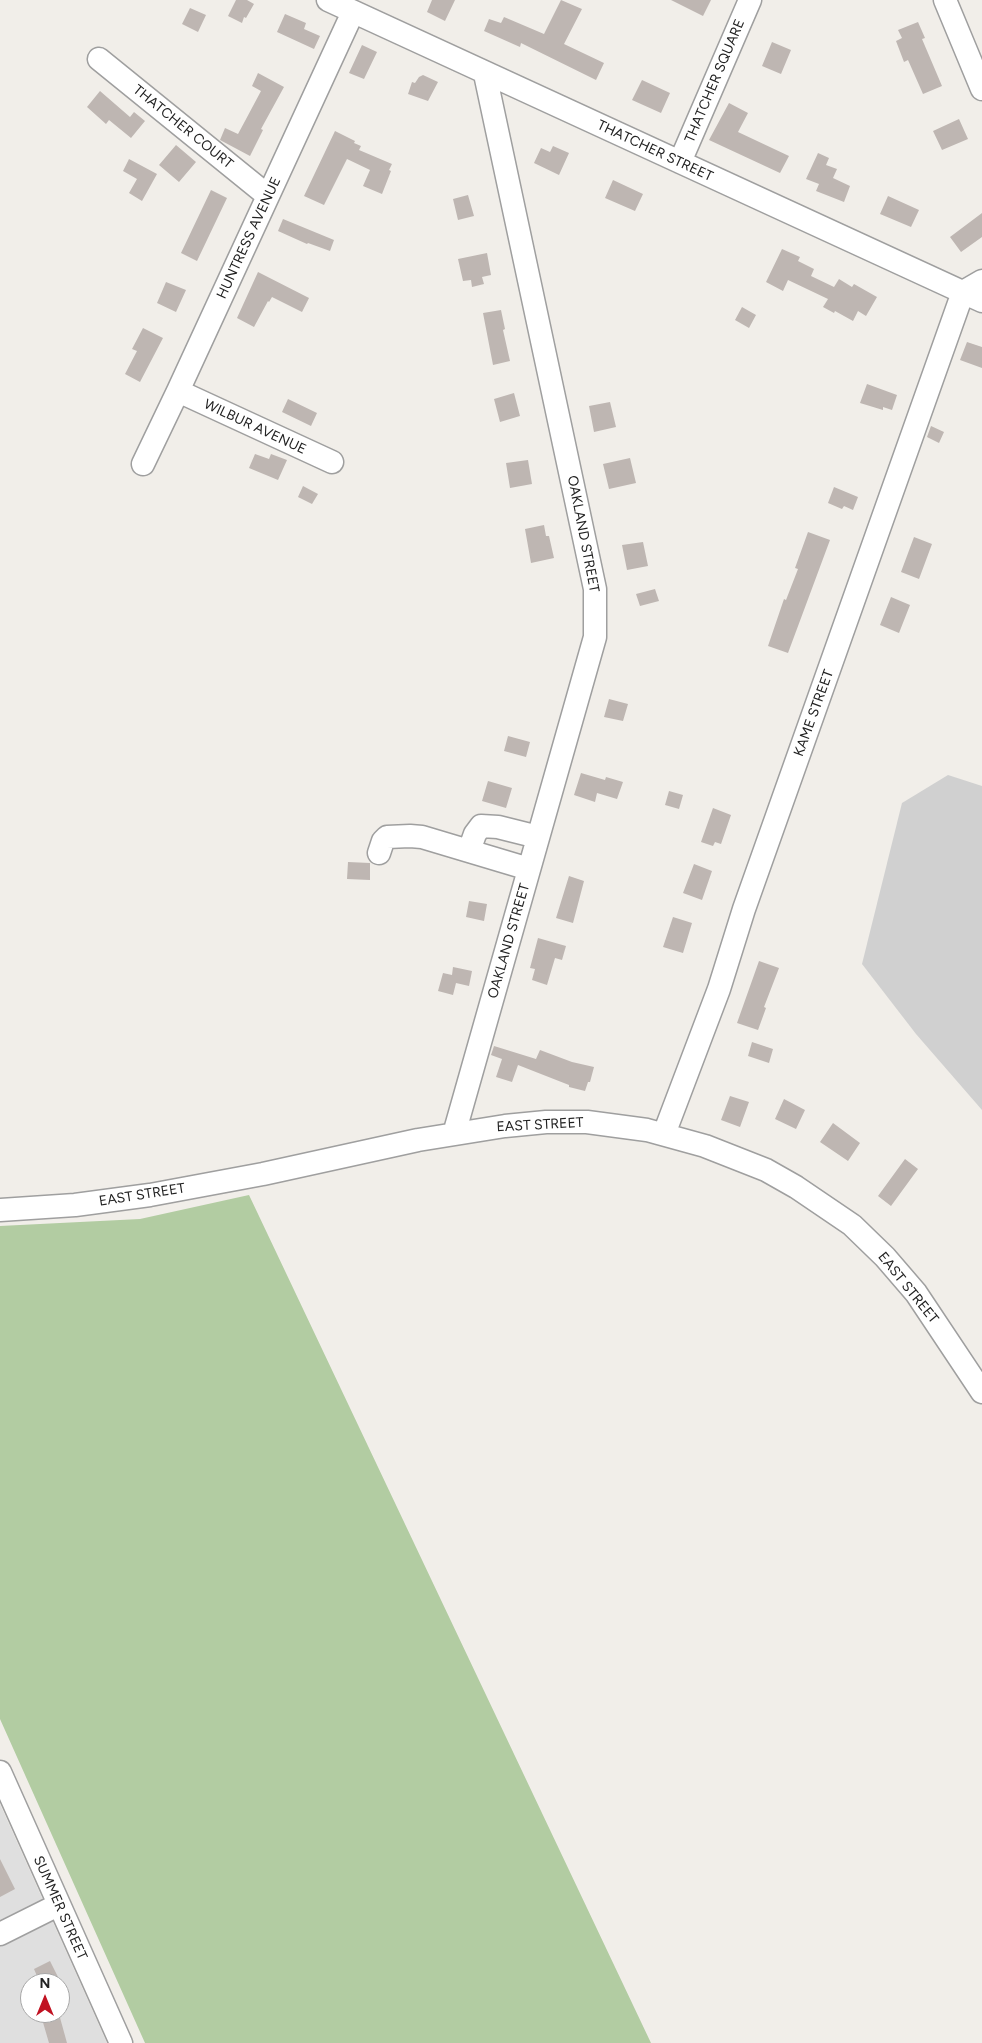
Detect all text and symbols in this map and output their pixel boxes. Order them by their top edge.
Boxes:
street label: THATCHER SQUARE [681,17,749,145]
street label: THATCHER COURT [130,82,236,172]
street label: THATCHER STREET [594,117,716,185]
street label: HUNTRESS AVENUE [213,174,285,302]
street label: WILBUR AVENUE [201,396,309,458]
street label: OAKLAND STREET [563,474,603,594]
street label: KAME STREET [791,667,837,759]
street label: OAKLAND STREET [485,882,533,1000]
street label: EAST STREET [496,1114,584,1136]
street label: EAST STREET [98,1180,186,1210]
street label: EAST STREET [874,1249,942,1327]
street label: SUMMER STREET [30,1853,90,1963]
north arrow [20,1973,70,2023]
text: N [40,1975,50,1992]

